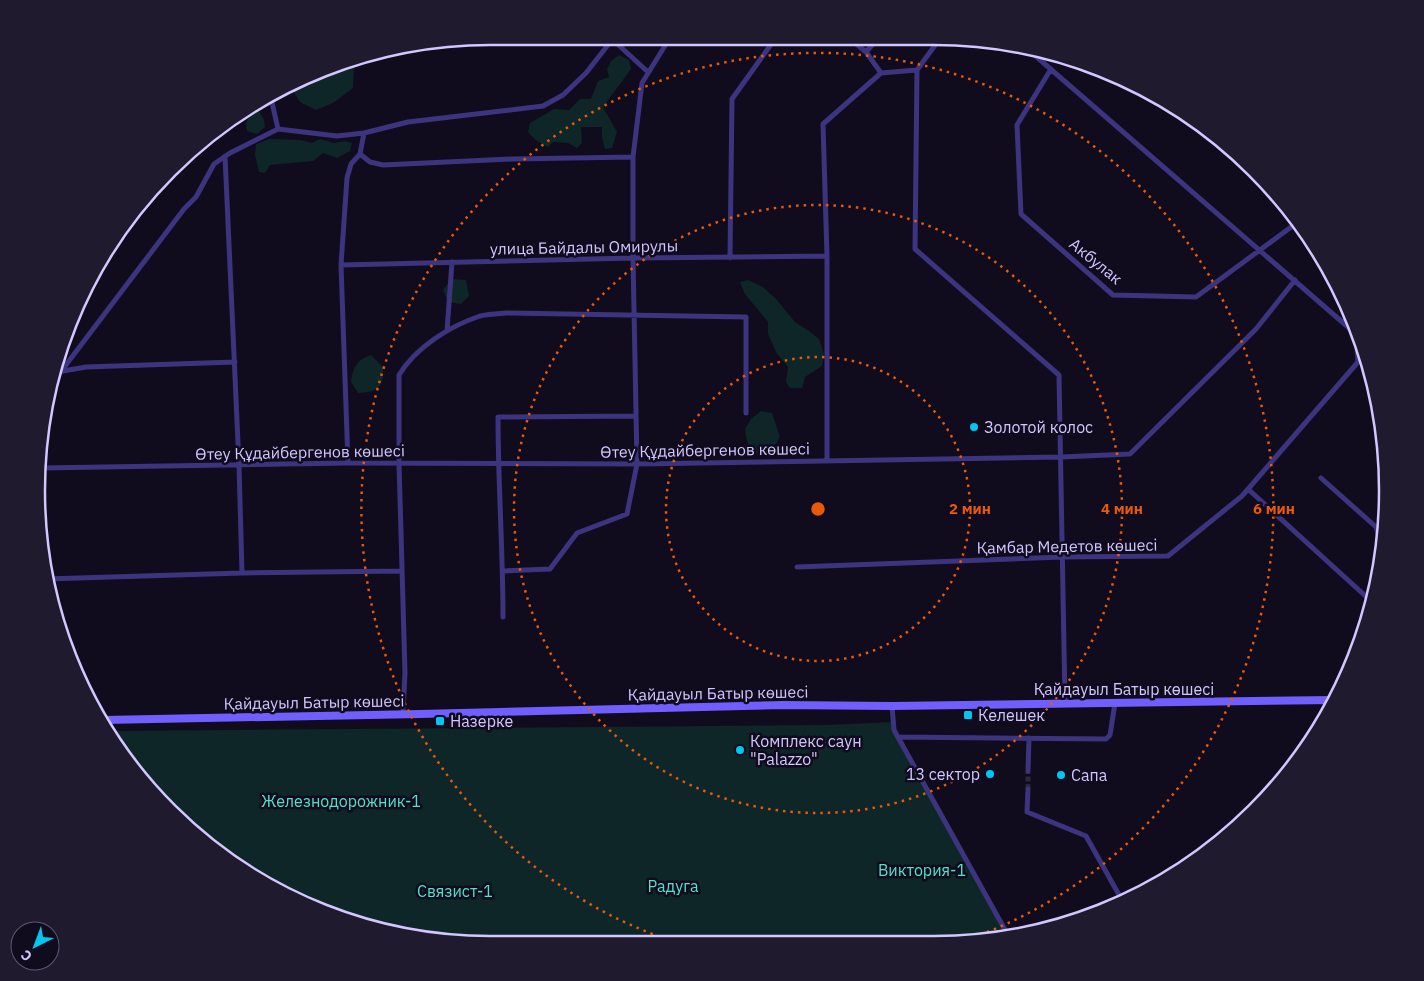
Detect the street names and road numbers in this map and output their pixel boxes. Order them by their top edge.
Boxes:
street label: Акбулак [1066,234,1127,288]
street label: улица Байдалы Омирулы [490,235,678,259]
street label: Өтеу Құдайбергенов көшесі [600,438,810,462]
street label: Өтеу Құдайбергенов көшесі [195,440,405,464]
street label: Қамбар Медетов көшесі [976,534,1158,558]
street label: Қайдауыл Батыр көшесі [1034,679,1214,699]
street label: Қайдауыл Батыр көшесі [627,681,809,705]
street label: Қайдауыл Батыр көшесі [223,690,405,714]

